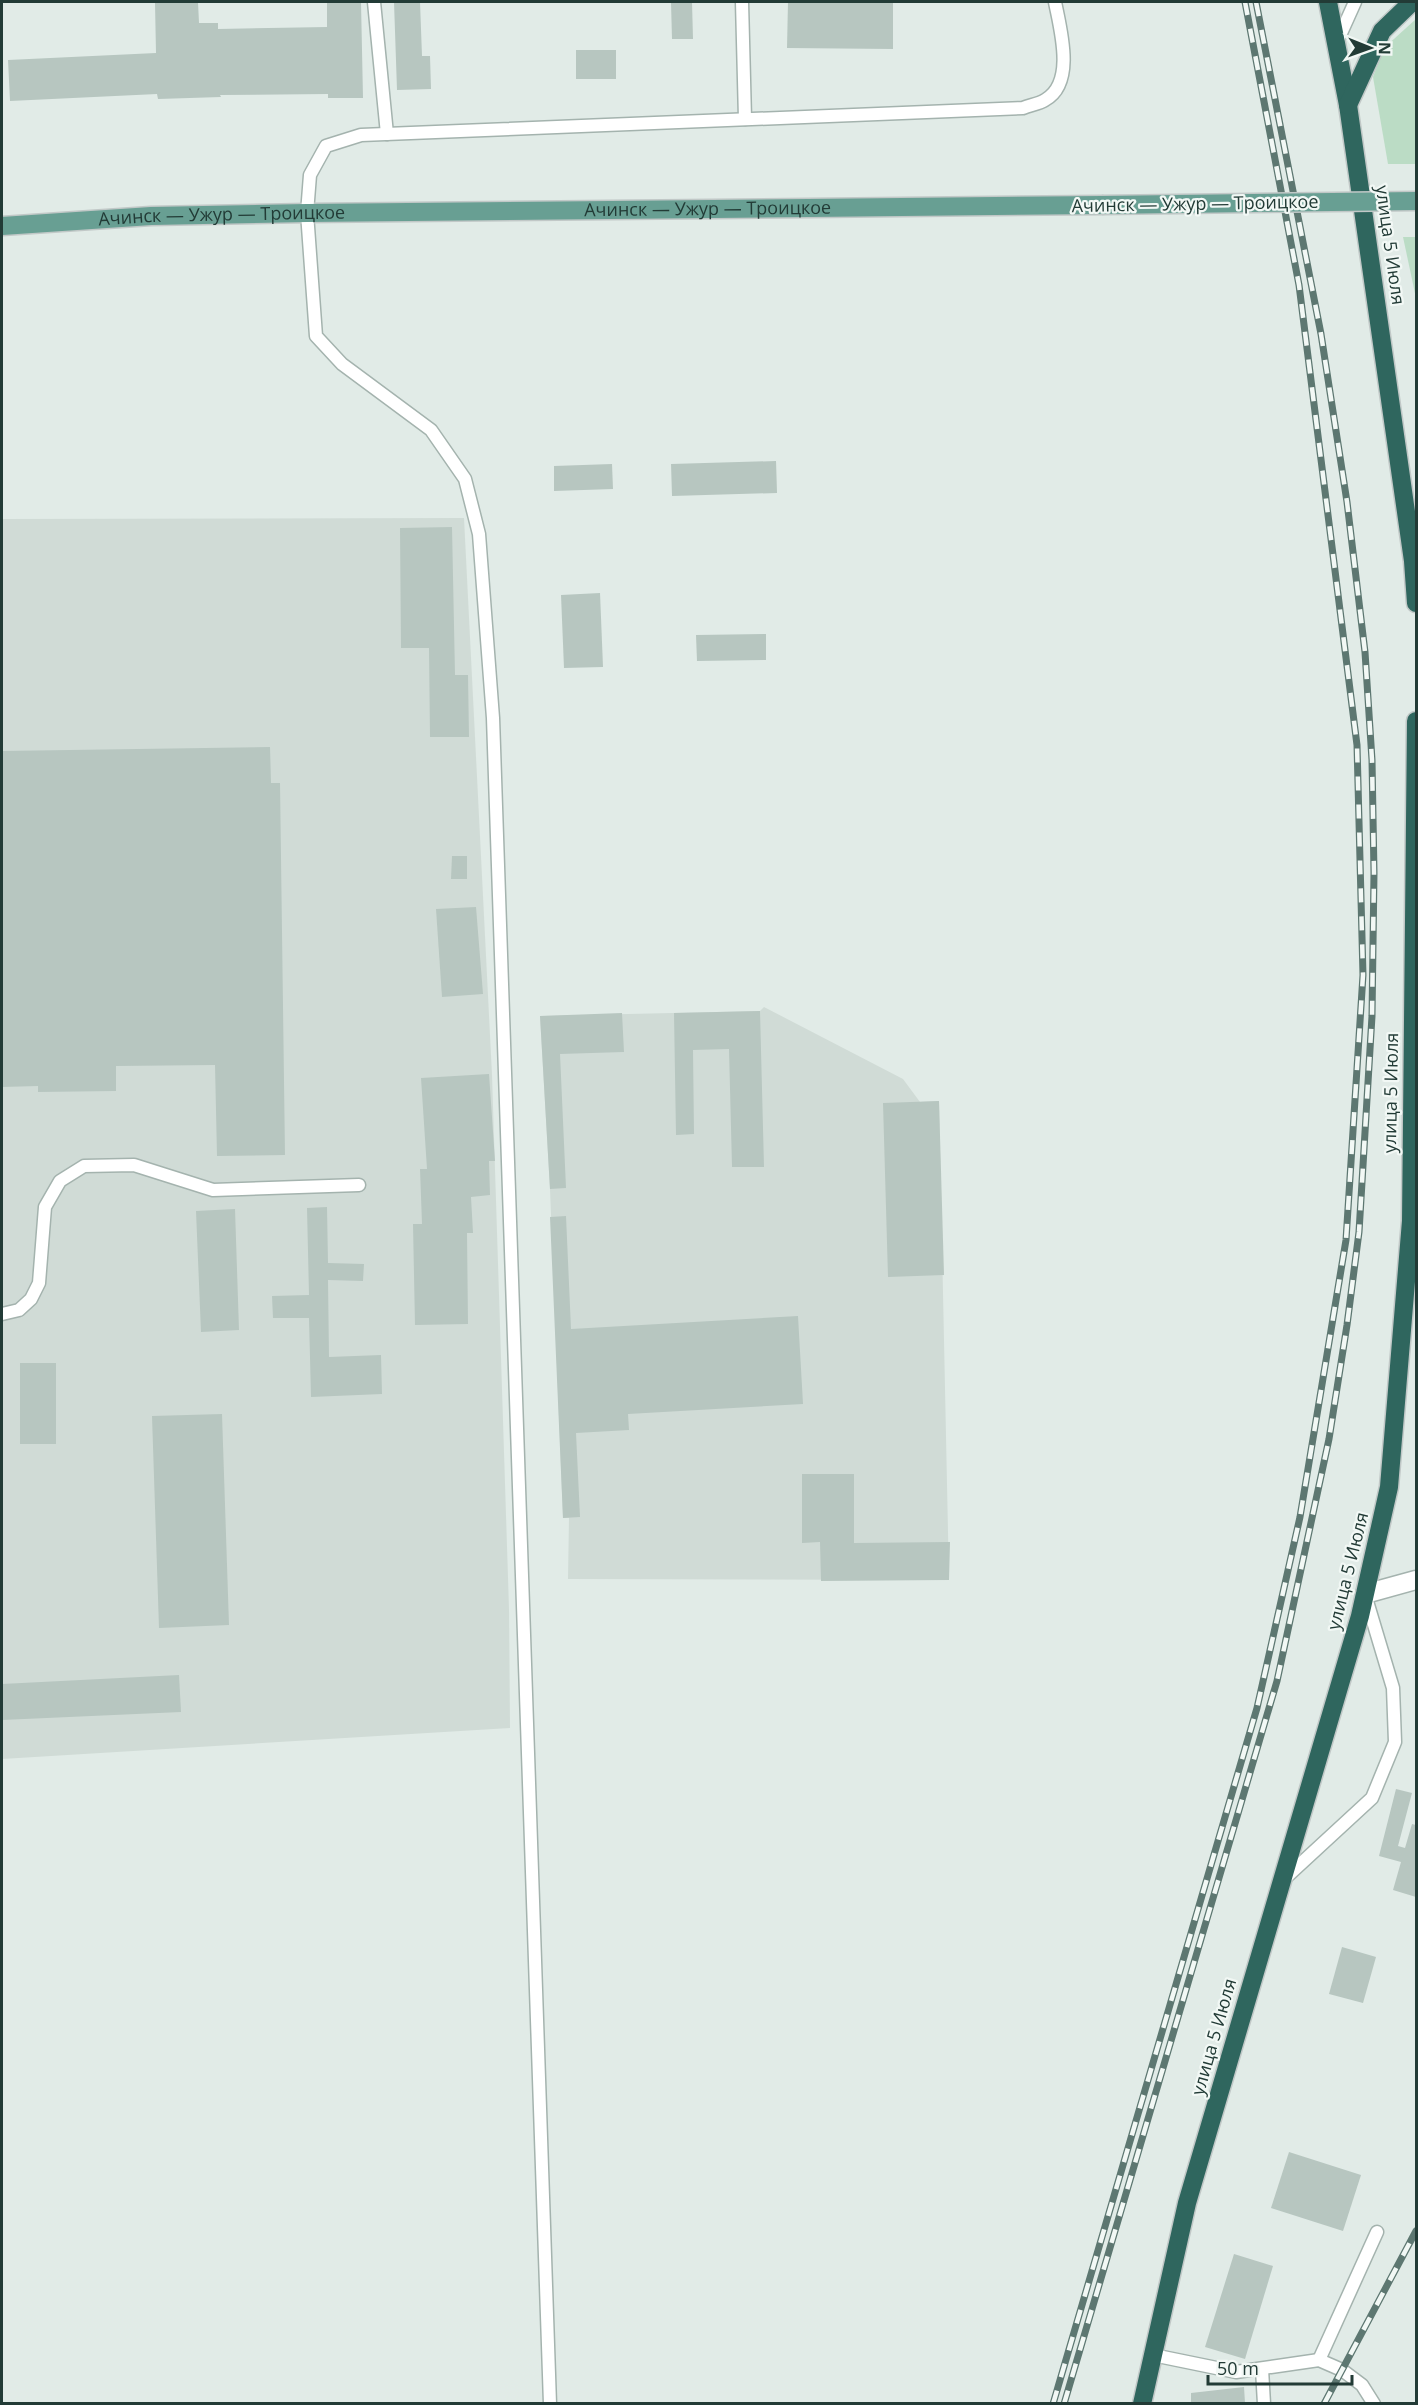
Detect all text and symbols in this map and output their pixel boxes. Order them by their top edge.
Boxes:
north arrow [1340,18,1400,78]
text: N [1374,42,1396,55]
street label: улица 5 Июля [1371,184,1411,306]
street label: Ачинск — Ужур — Троицкое [1071,189,1319,217]
street label: Ачинск — Ужур — Троицкое [584,195,831,221]
street label: Ачинск — Ужур — Троицкое [97,200,345,231]
street label: улица 5 Июля [1377,1033,1403,1153]
street label: улица 5 Июля [1321,1509,1373,1632]
street label: улица 5 Июля [1185,1975,1241,2098]
scale bar [1208,2348,1352,2386]
text: 50 m [1217,2356,1259,2380]

